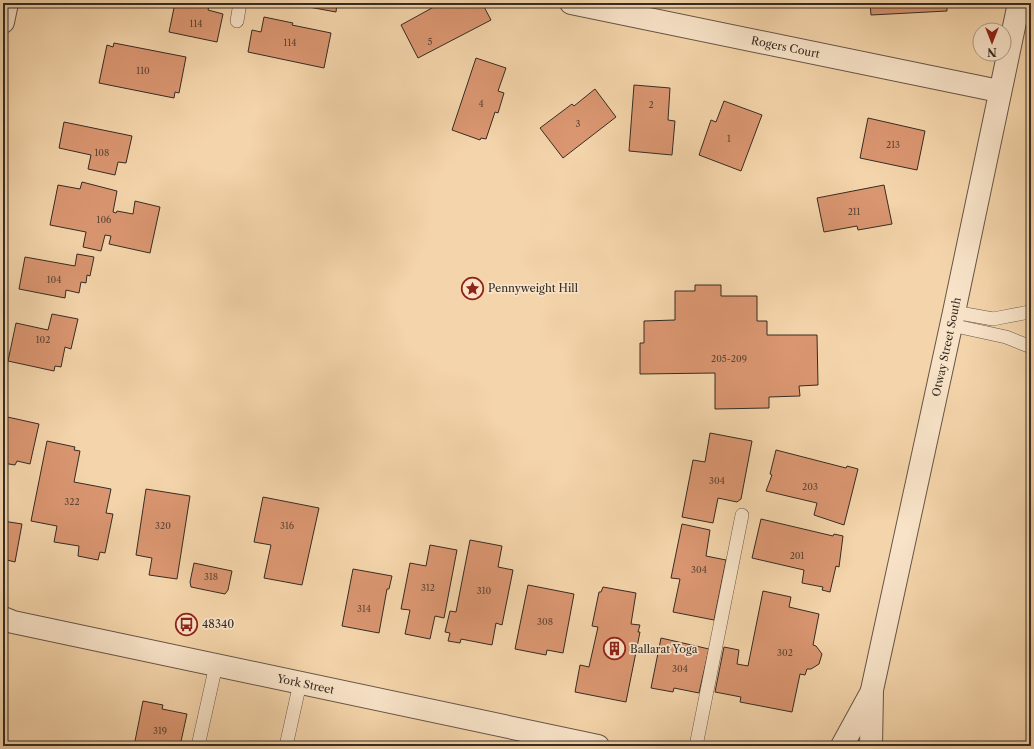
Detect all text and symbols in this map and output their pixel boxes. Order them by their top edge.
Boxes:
house number: 114 [190,18,202,29]
north arrow [972,22,1012,62]
street label: Rogers Court [750,33,821,61]
house number: 5 [428,36,433,47]
house number: 114 [284,37,296,48]
text: N [987,45,997,59]
house number: 110 [136,65,150,76]
house number: 4 [478,98,484,109]
house number: 2 [648,99,654,110]
house number: 3 [576,118,581,129]
house number: 1 [727,133,731,144]
house number: 213 [886,139,900,150]
house number: 108 [95,147,109,158]
house number: 211 [848,206,861,217]
house number: 106 [97,214,111,225]
house number: 104 [47,274,61,285]
place icon: Pennyweight Hill [460,275,486,301]
place label: Pennyweight Hill [488,281,579,295]
street label: Otway Street South [929,296,964,398]
house number: 102 [36,334,50,345]
house number: 205-209 [711,353,747,364]
house number: 304 [709,475,725,486]
house number: 203 [802,481,818,492]
house number: 322 [64,496,80,507]
house number: 320 [155,520,171,531]
house number: 316 [280,520,294,531]
house number: 201 [790,550,805,561]
house number: 304 [691,564,707,575]
house number: 318 [204,571,218,582]
house number: 312 [421,582,435,593]
house number: 310 [477,585,492,596]
house number: 314 [357,603,371,614]
bus stop icon: 48340 [173,611,199,637]
house number: 308 [537,616,553,627]
place label: 48340 [202,617,234,631]
building icon: Ballarat Yoga [602,636,628,662]
place label: Ballarat Yoga [630,642,698,656]
house number: 302 [777,647,793,658]
house number: 304 [672,663,688,674]
street label: York Street [275,671,336,697]
house number: 319 [153,725,167,736]

